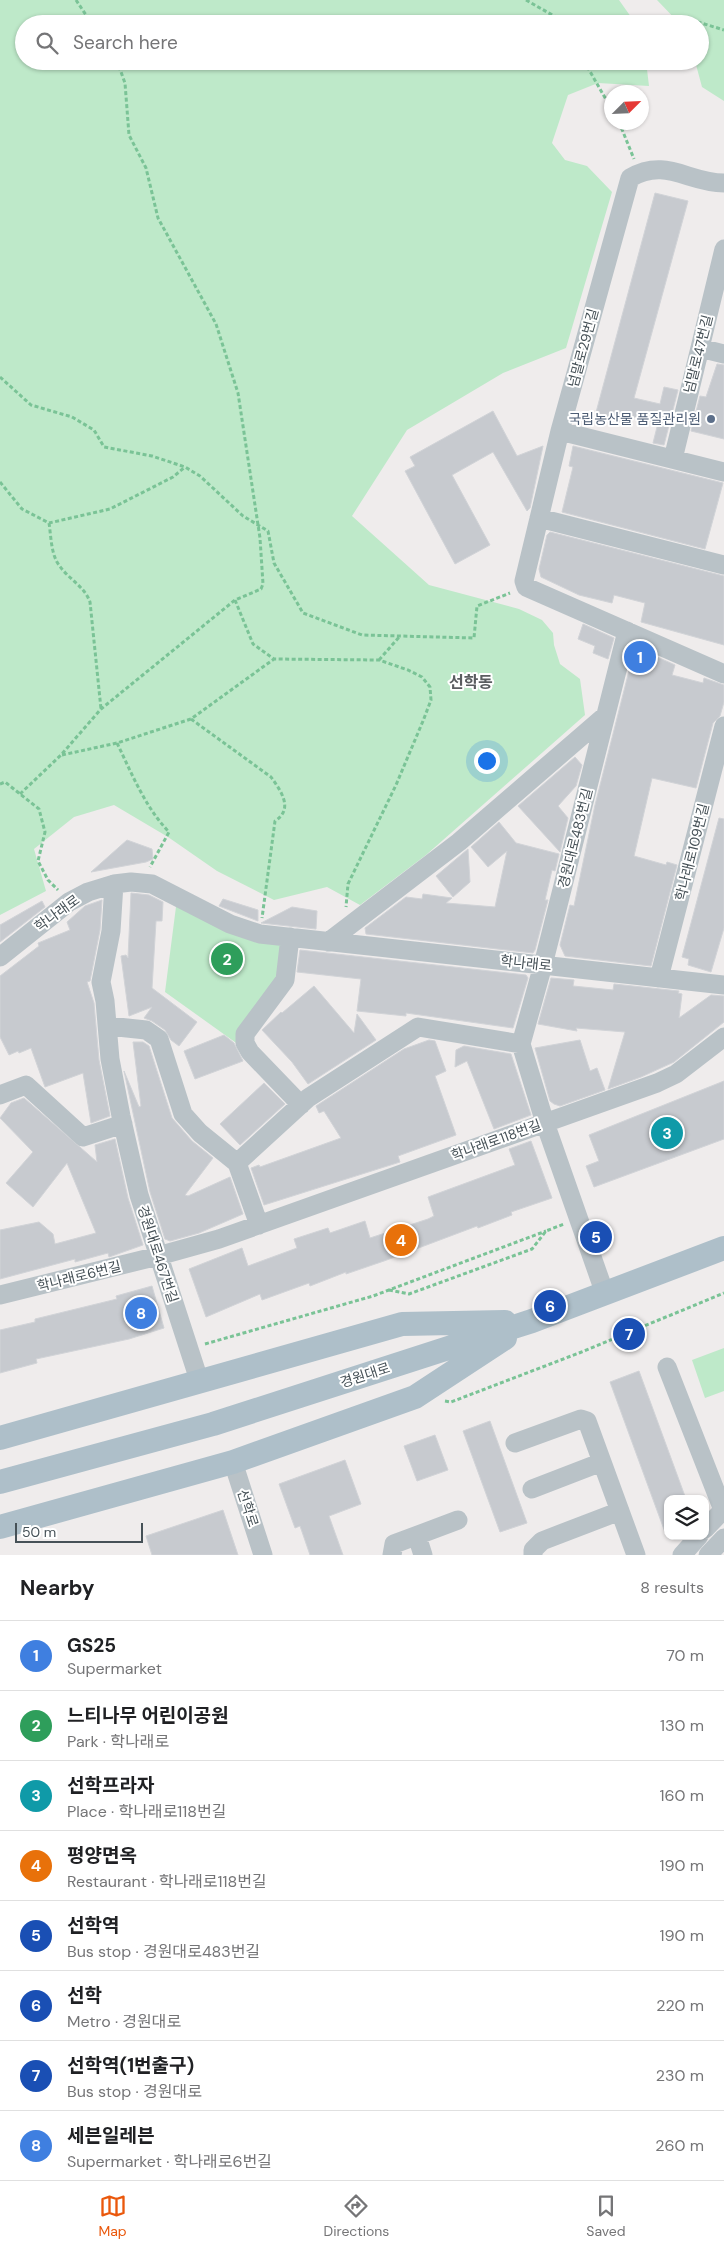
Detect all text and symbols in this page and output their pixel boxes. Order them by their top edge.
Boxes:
search box [15,15,709,70]
icon: search [33,29,61,57]
text: Search here [73,30,178,55]
north arrow [604,85,649,130]
street label: 넘말로29번길 [564,306,602,390]
street label: 넘말로47번길 [680,313,716,395]
place label: 국립농산물 품질관리원 [568,410,701,428]
marker: 국립농산물 품질관리원 [705,413,717,425]
pin: 1 [624,638,656,676]
district label: 선학동 [449,672,493,693]
your location [474,748,500,774]
street label: 경원대로483번길 [554,786,596,890]
street label: 학나래로109번길 [671,801,713,903]
street label: 학나래로 [31,891,83,935]
pin: 2 [211,940,243,978]
street label: 학나래로 [499,951,553,975]
pin: 3 [651,1114,683,1152]
street label: 학나래로118번길 [449,1115,543,1165]
street label: 경원대로467번길 [134,1203,182,1305]
pin: 5 [580,1218,612,1256]
pin: 4 [385,1221,417,1259]
street label: 학나래로6번길 [35,1257,123,1295]
pin: 6 [534,1287,566,1325]
pin: 8 [125,1294,157,1332]
pin: 7 [613,1315,645,1353]
street label: 경원대로 [338,1358,392,1392]
street label: 선학로 [233,1487,263,1529]
map controls [664,1495,709,1540]
button: layers [664,1495,709,1540]
scale bar [15,1520,142,1543]
text: 50 m [22,1523,56,1541]
text: Nearby [20,1574,94,1602]
text: 8 results [640,1577,704,1598]
text: GS25 [67,1633,116,1658]
text: 1 [33,1645,39,1666]
text: 70 m [666,1645,704,1666]
text: Supermarket [67,1658,162,1679]
text: 느티나무 어린이공원 [67,1703,229,1728]
text: 2 [31,1715,41,1736]
text: 130 m [660,1715,704,1736]
text: Park · 학나래로 [67,1731,169,1752]
text: 선학프라자 [67,1773,154,1798]
text: 3 [31,1785,41,1806]
text: 160 m [660,1785,704,1806]
text: Place · 학나래로118번길 [67,1801,227,1822]
text: 평양면옥 [67,1843,137,1868]
text: 4 [31,1855,41,1876]
text: 190 m [660,1855,704,1876]
text: Restaurant · 학나래로118번길 [67,1871,267,1892]
text: 선학역 [67,1913,119,1938]
text: 5 [31,1925,41,1946]
text: 190 m [660,1925,704,1946]
text: Bus stop · 경원대로483번길 [67,1941,260,1962]
text: 선학 [67,1983,102,2008]
text: 6 [31,1995,41,2016]
text: 220 m [656,1995,704,2016]
text: Metro · 경원대로 [67,2011,181,2032]
text: 선학역(1번출구) [67,2053,194,2078]
text: 7 [32,2065,40,2086]
text: 230 m [656,2065,704,2086]
text: Bus stop · 경원대로 [67,2081,202,2102]
text: 세븐일레븐 [67,2123,154,2148]
text: 8 [31,2135,41,2156]
text: 260 m [655,2135,704,2156]
text: Supermarket · 학나래로6번길 [67,2151,272,2172]
tab: Map [98,2192,127,2240]
tab: Directions [324,2192,389,2240]
tab: Saved [586,2192,626,2240]

